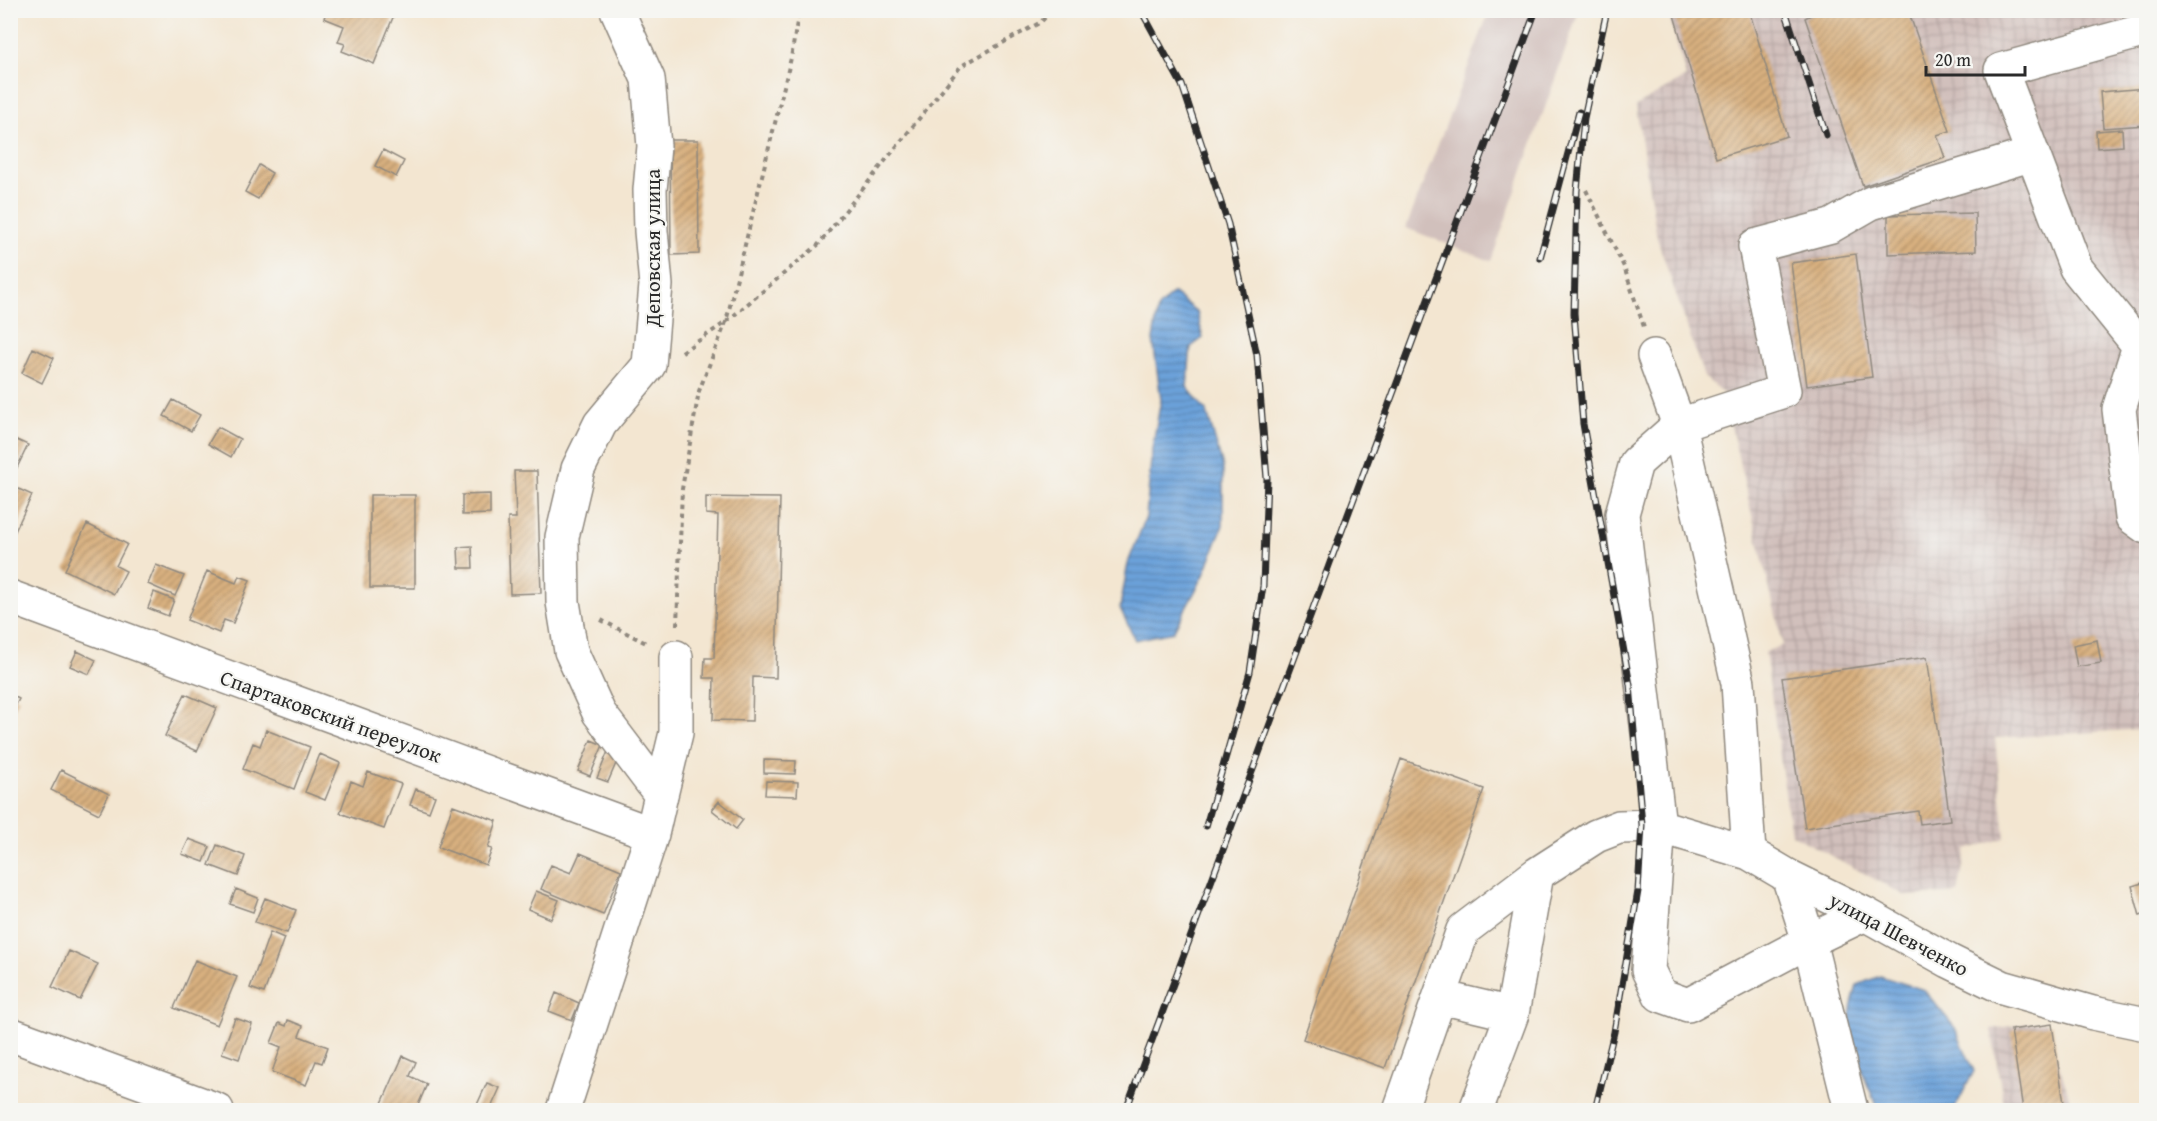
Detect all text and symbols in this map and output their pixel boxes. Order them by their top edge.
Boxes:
scale bar [1926,39,2025,77]
text: 20 m [1935,46,1971,73]
street label: Деповская улица [637,169,668,328]
street label: Спартаковский переулок [216,662,446,770]
street label: улица Шевченко [1823,884,1974,984]

